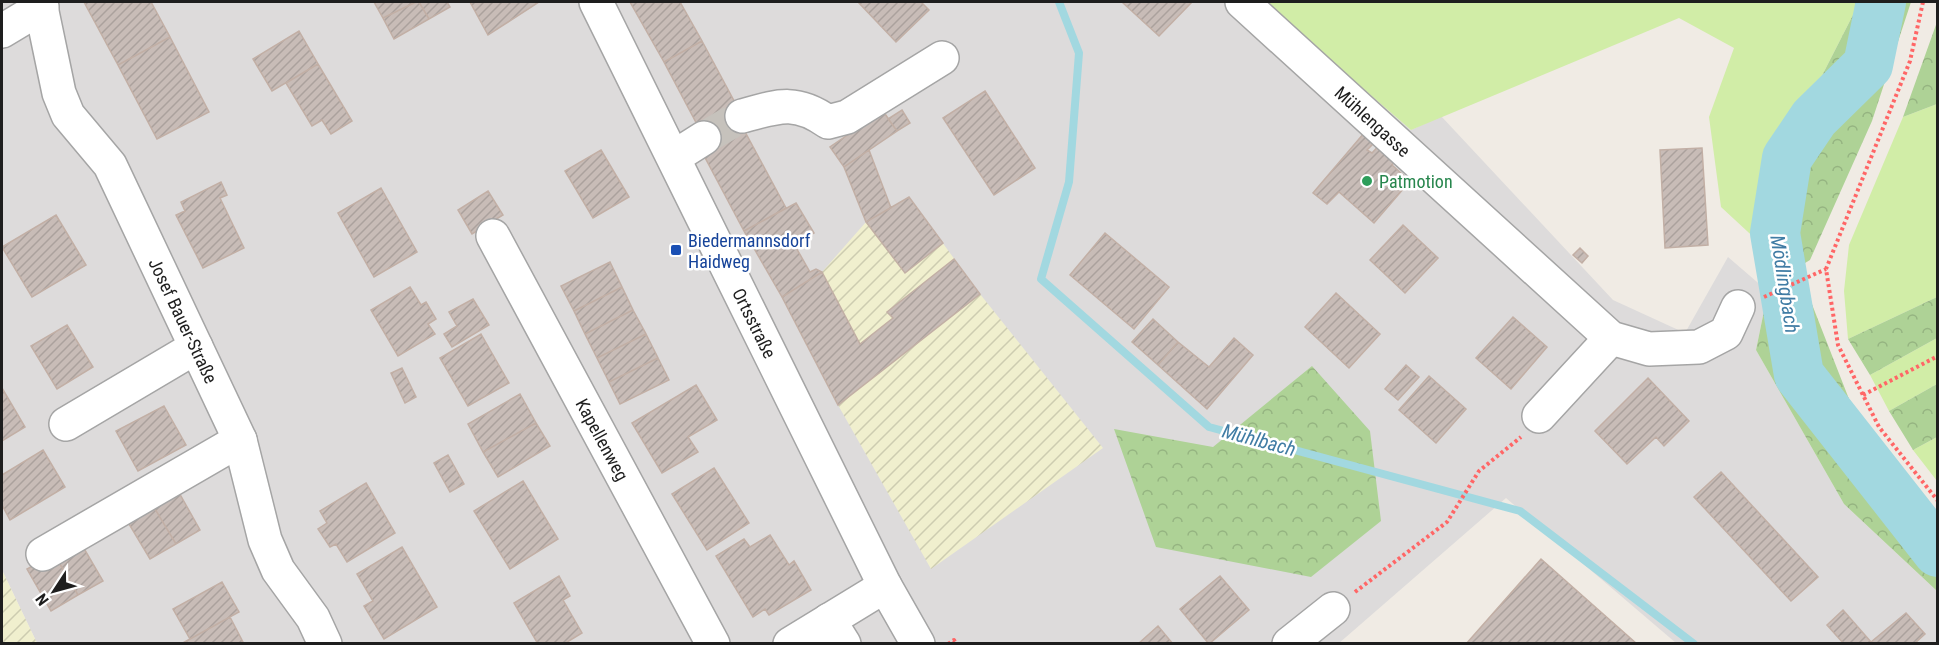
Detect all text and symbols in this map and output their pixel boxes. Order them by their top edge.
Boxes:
street label: Mühlengasse [1331,82,1415,161]
place label: Patmotion [1379,171,1453,192]
marker: Patmotion [1360,174,1374,188]
place label: Biedermannsdorf Haidweg [688,230,811,272]
water label: Mödlingbach [1765,233,1805,335]
marker: Biedermannsdorf Haidweg [669,243,683,257]
street label: Josef Bauer-Straße [145,254,222,386]
street label: Ortsstraße [729,284,781,361]
street label: Kapellenweg [572,395,633,484]
water label: Mühlbach [1220,419,1298,461]
north arrow [24,561,84,621]
text: N [32,590,53,609]

